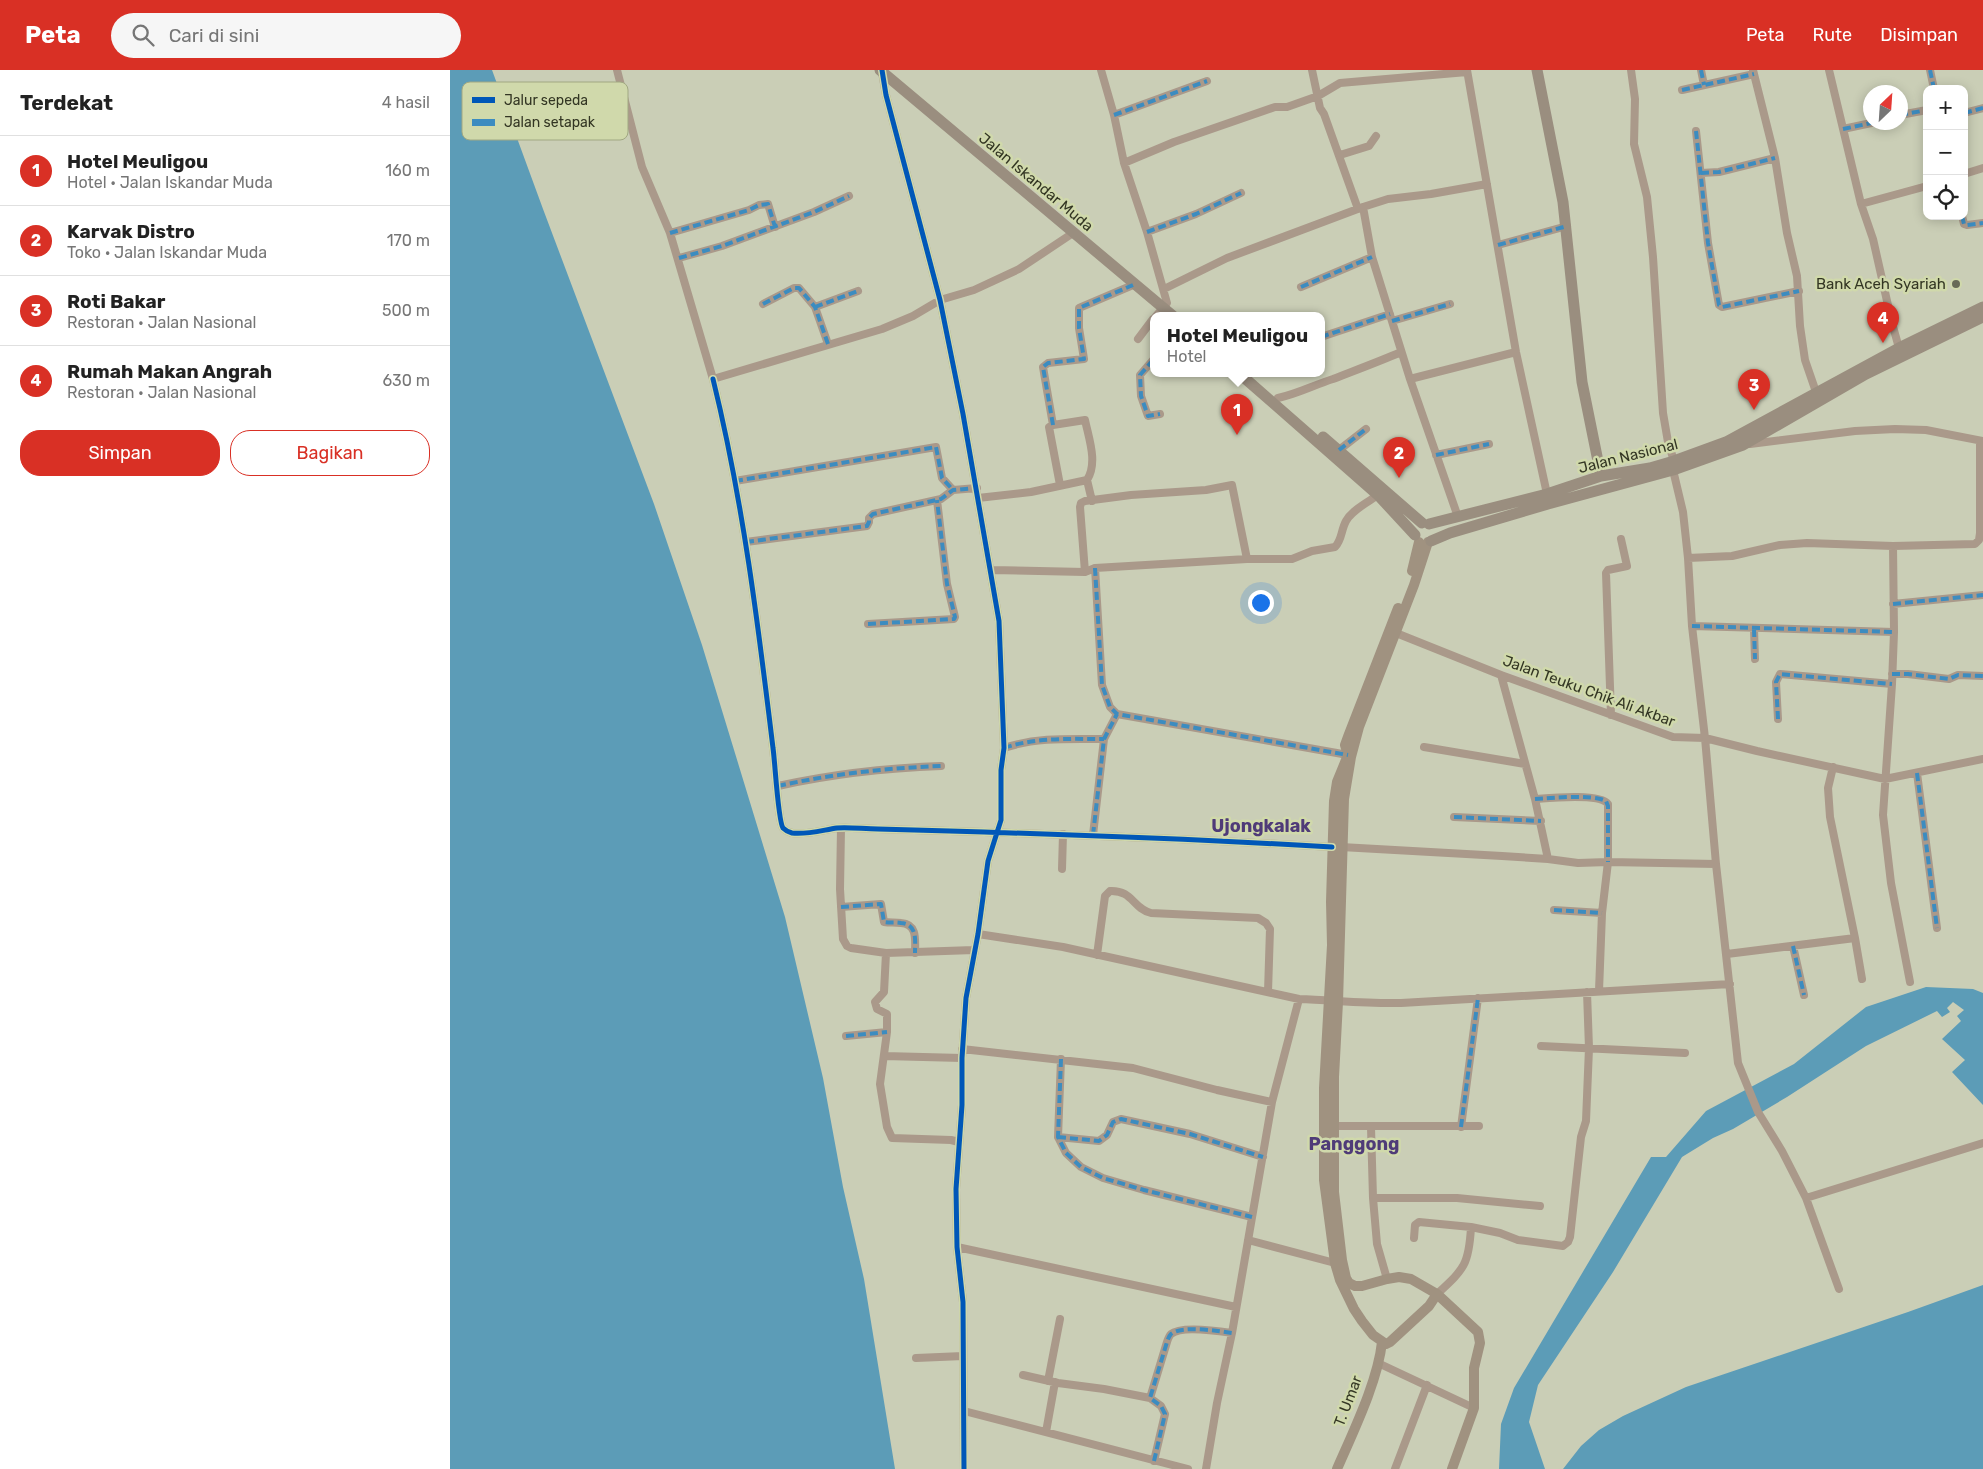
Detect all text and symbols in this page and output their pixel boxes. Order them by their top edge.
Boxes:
search box [111,13,461,58]
text: Peta [25,21,81,49]
icon: search [129,21,157,49]
text: Cari di sini [169,24,259,47]
text: Peta [1746,24,1784,46]
text: Rute [1812,24,1852,46]
text: Disimpan [1880,24,1958,46]
legend [462,82,628,140]
north arrow [1863,85,1908,130]
map controls [1923,85,1968,220]
button: + [1923,85,1968,130]
text: Terdekat [20,90,113,115]
text: Jalur sepeda [504,92,588,109]
text: 4 hasil [382,93,430,112]
text: Jalan setapak [504,114,596,131]
street label: Jalan Iskandar Muda [975,129,1097,235]
button: − [1923,130,1968,175]
text: Hotel Meuligou [67,150,208,173]
text: 1 [32,161,40,180]
text: 160 m [385,161,430,180]
text: Hotel · Jalan Iskandar Muda [67,173,273,192]
button: locate [1923,175,1968,220]
text: Karvak Distro [67,220,195,243]
text: 2 [31,231,41,250]
text: 170 m [387,231,430,250]
text: Toko · Jalan Iskandar Muda [67,243,267,262]
place label: Bank Aceh Syariah [1816,275,1946,293]
marker: Bank Aceh Syariah [1950,278,1962,290]
text: Roti Bakar [67,290,165,313]
text: 3 [31,301,41,320]
text: 500 m [382,301,430,320]
pin: 4 [1867,302,1899,343]
popup [1150,312,1325,377]
text: Restoran · Jalan Nasional [67,313,256,332]
text: Hotel Meuligou [1167,324,1308,347]
text: Hotel [1167,347,1207,366]
text: Rumah Makan Angrah [67,360,272,383]
pin: 3 [1738,369,1770,410]
text: 4 [31,371,41,390]
text: 630 m [382,371,430,390]
text: Restoran · Jalan Nasional [67,383,256,402]
pin: 1 [1221,394,1253,435]
button: Simpan [20,430,220,476]
button: Bagikan [230,430,430,476]
street label: Jalan Nasional [1576,435,1680,477]
pin: 2 [1383,437,1415,478]
your location [1248,590,1274,616]
street label: Jalan Teuku Chik Ali Akbar [1500,651,1678,731]
district label: Ujongkalak [1211,815,1311,837]
district label: Panggong [1309,1133,1399,1155]
street label: T. Umar [1330,1373,1366,1429]

